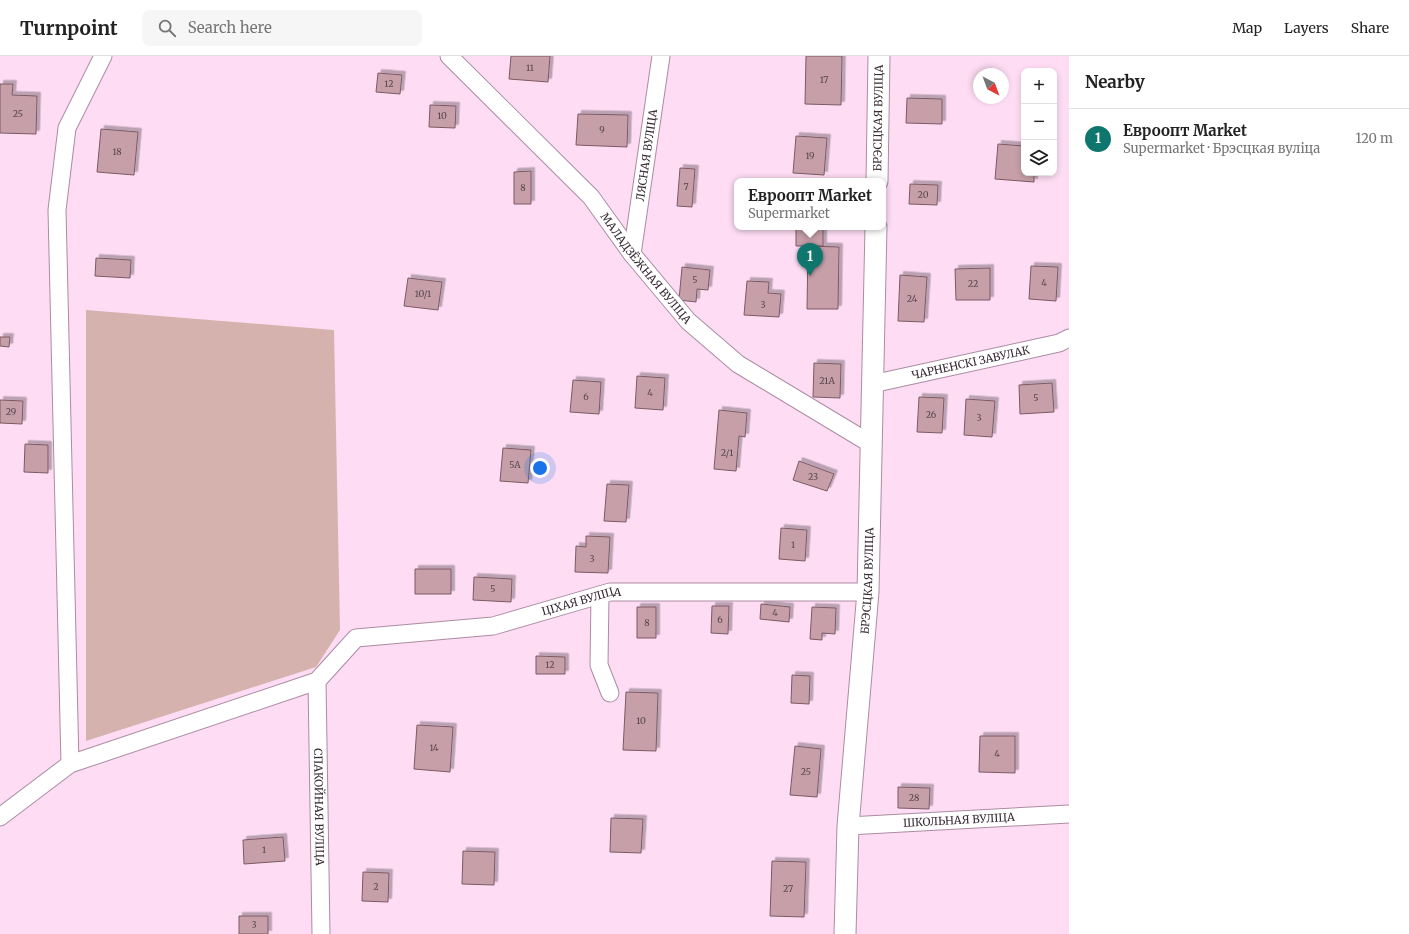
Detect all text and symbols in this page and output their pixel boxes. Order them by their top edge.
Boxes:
search box [142,10,422,46]
text: Turnpoint [20,16,118,40]
icon: search [156,17,178,39]
text: Search here [188,18,272,37]
text: Map [1232,19,1262,37]
text: Layers [1284,19,1329,37]
text: Share [1351,19,1389,37]
house number: 11 [526,62,534,73]
street label: БРЭСЦКАЯ ВУЛІЦА [870,64,886,172]
north arrow [973,68,1009,104]
map controls [1021,68,1057,176]
button: + [1021,68,1057,104]
text: Nearby [1085,71,1145,93]
house number: 17 [820,74,828,85]
house number: 12 [384,78,394,89]
button: − [1021,104,1057,140]
house number: 25 [13,108,23,119]
street label: ЛЯСНАЯ ВУЛІЦА [633,108,660,202]
house number: 10 [437,110,447,121]
text: Евроопт Market [1123,121,1247,140]
house number: 9 [599,124,605,135]
text: 1 [1095,130,1101,147]
text: 120 m [1355,130,1393,147]
button: layers [1021,140,1057,176]
text: Supermarket · Брэсцкая вуліца [1123,140,1320,157]
house number: 18 [112,146,122,157]
house number: 19 [805,150,815,161]
popup [734,178,886,230]
house number: 7 [683,181,689,192]
house number: 8 [520,182,526,193]
text: Евроопт Market [748,186,872,205]
house number: 20 [918,189,929,200]
text: Supermarket [748,205,830,222]
street label: МАЛАДЗЁЖНАЯ ВУЛІЦА [597,210,694,327]
pin: 1 [797,243,823,276]
house number: 5 [692,274,698,285]
house number: 4 [1041,277,1047,288]
house number: 22 [968,278,978,289]
house number: 10/1 [415,288,431,299]
house number: 24 [907,293,918,304]
house number: 3 [760,299,766,310]
street label: ЧАРНЕНСКІ ЗАВУЛАК [910,343,1031,382]
house number: 21А [819,375,835,386]
house number: 4 [647,387,653,398]
house number: 6 [583,391,589,402]
house number: 5 [1033,392,1039,403]
house number: 29 [6,406,16,417]
house number: 26 [926,409,937,420]
house number: 3 [976,412,982,423]
house number: 2/1 [721,447,733,458]
your location [530,458,550,478]
house number: 5А [509,459,521,470]
house number: 23 [808,471,818,482]
street label: БРЭСЦКАЯ ВУЛІЦА [857,527,876,635]
house number: 1 [791,539,795,550]
house number: 3 [589,553,595,564]
house number: 5 [490,583,496,594]
street label: ЦІХАЯ ВУЛІЦА [540,584,621,618]
house number: 4 [772,607,778,618]
house number: 6 [717,614,723,625]
house number: 8 [644,617,650,628]
house number: 12 [545,659,555,670]
house number: 10 [636,715,646,726]
house number: 14 [429,742,439,753]
street label: СПАКОЙНАЯ ВУЛІЦА [311,748,327,866]
house number: 4 [994,748,1000,759]
house number: 25 [801,766,811,777]
house number: 28 [909,792,919,803]
street label: ШКОЛЬНАЯ ВУЛІЦА [903,810,1015,830]
house number: 1 [262,844,266,855]
house number: 2 [373,881,379,892]
house number: 27 [783,883,793,894]
house number: 3 [251,919,257,930]

